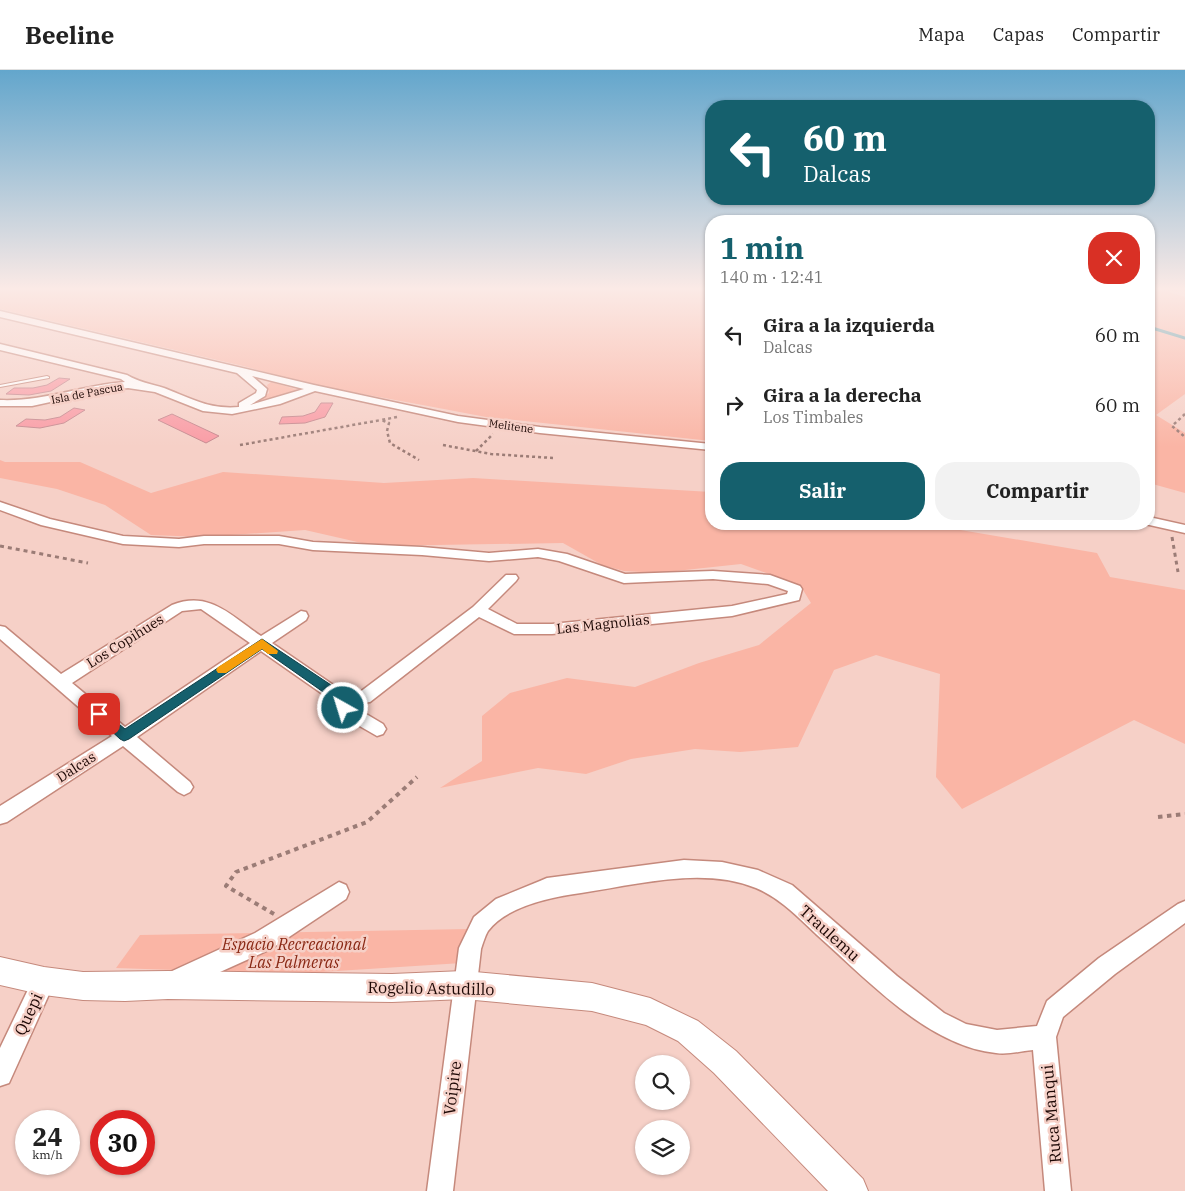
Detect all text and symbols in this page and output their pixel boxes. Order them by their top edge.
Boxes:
text: Beeline [25,19,114,51]
text: Mapa [918,23,965,46]
text: Capas [993,23,1044,46]
text: Compartir [1072,23,1160,46]
text: 60 m [803,115,887,161]
icon: left [720,120,785,185]
text: Dalcas [803,159,871,188]
text: 1 min [720,228,804,267]
button: close [1088,232,1140,284]
text: 140 m · 12:41 [720,267,823,287]
text: Gira a la izquierda [763,313,935,337]
icon: left [720,321,748,349]
text: 60 m [1095,323,1140,347]
text: Dalcas [763,337,813,357]
street label: Isla de Pascua [50,379,124,407]
text: Gira a la derecha [763,383,922,407]
icon: right [720,391,748,419]
text: 60 m [1095,393,1140,417]
text: Los Timbales [763,407,863,427]
street label: Melitene [488,416,534,436]
button: Salir [720,462,925,520]
button: Compartir [935,462,1140,520]
street label: Los Copihues [83,610,167,672]
street label: Las Magnolias [556,610,651,638]
position arrow [316,681,368,733]
pin [78,693,120,735]
icon: arrive [85,700,113,728]
street label: Dalcas [53,748,99,786]
street label: Traulemu [796,901,864,965]
park label: Espacio Recreacional Las Palmeras [221,934,366,972]
street label: Rogelio Astudillo [367,977,495,999]
street label: Quepi [9,989,47,1039]
map controls [635,1055,690,1175]
button: search [635,1055,690,1110]
street label: Voipire [439,1060,465,1116]
street label: Ruca Manqui [1037,1064,1065,1164]
speed limit sign: 30 [90,1110,155,1175]
text: 24 [32,1120,63,1153]
button: layers [635,1120,690,1175]
text: km/h [32,1147,63,1162]

